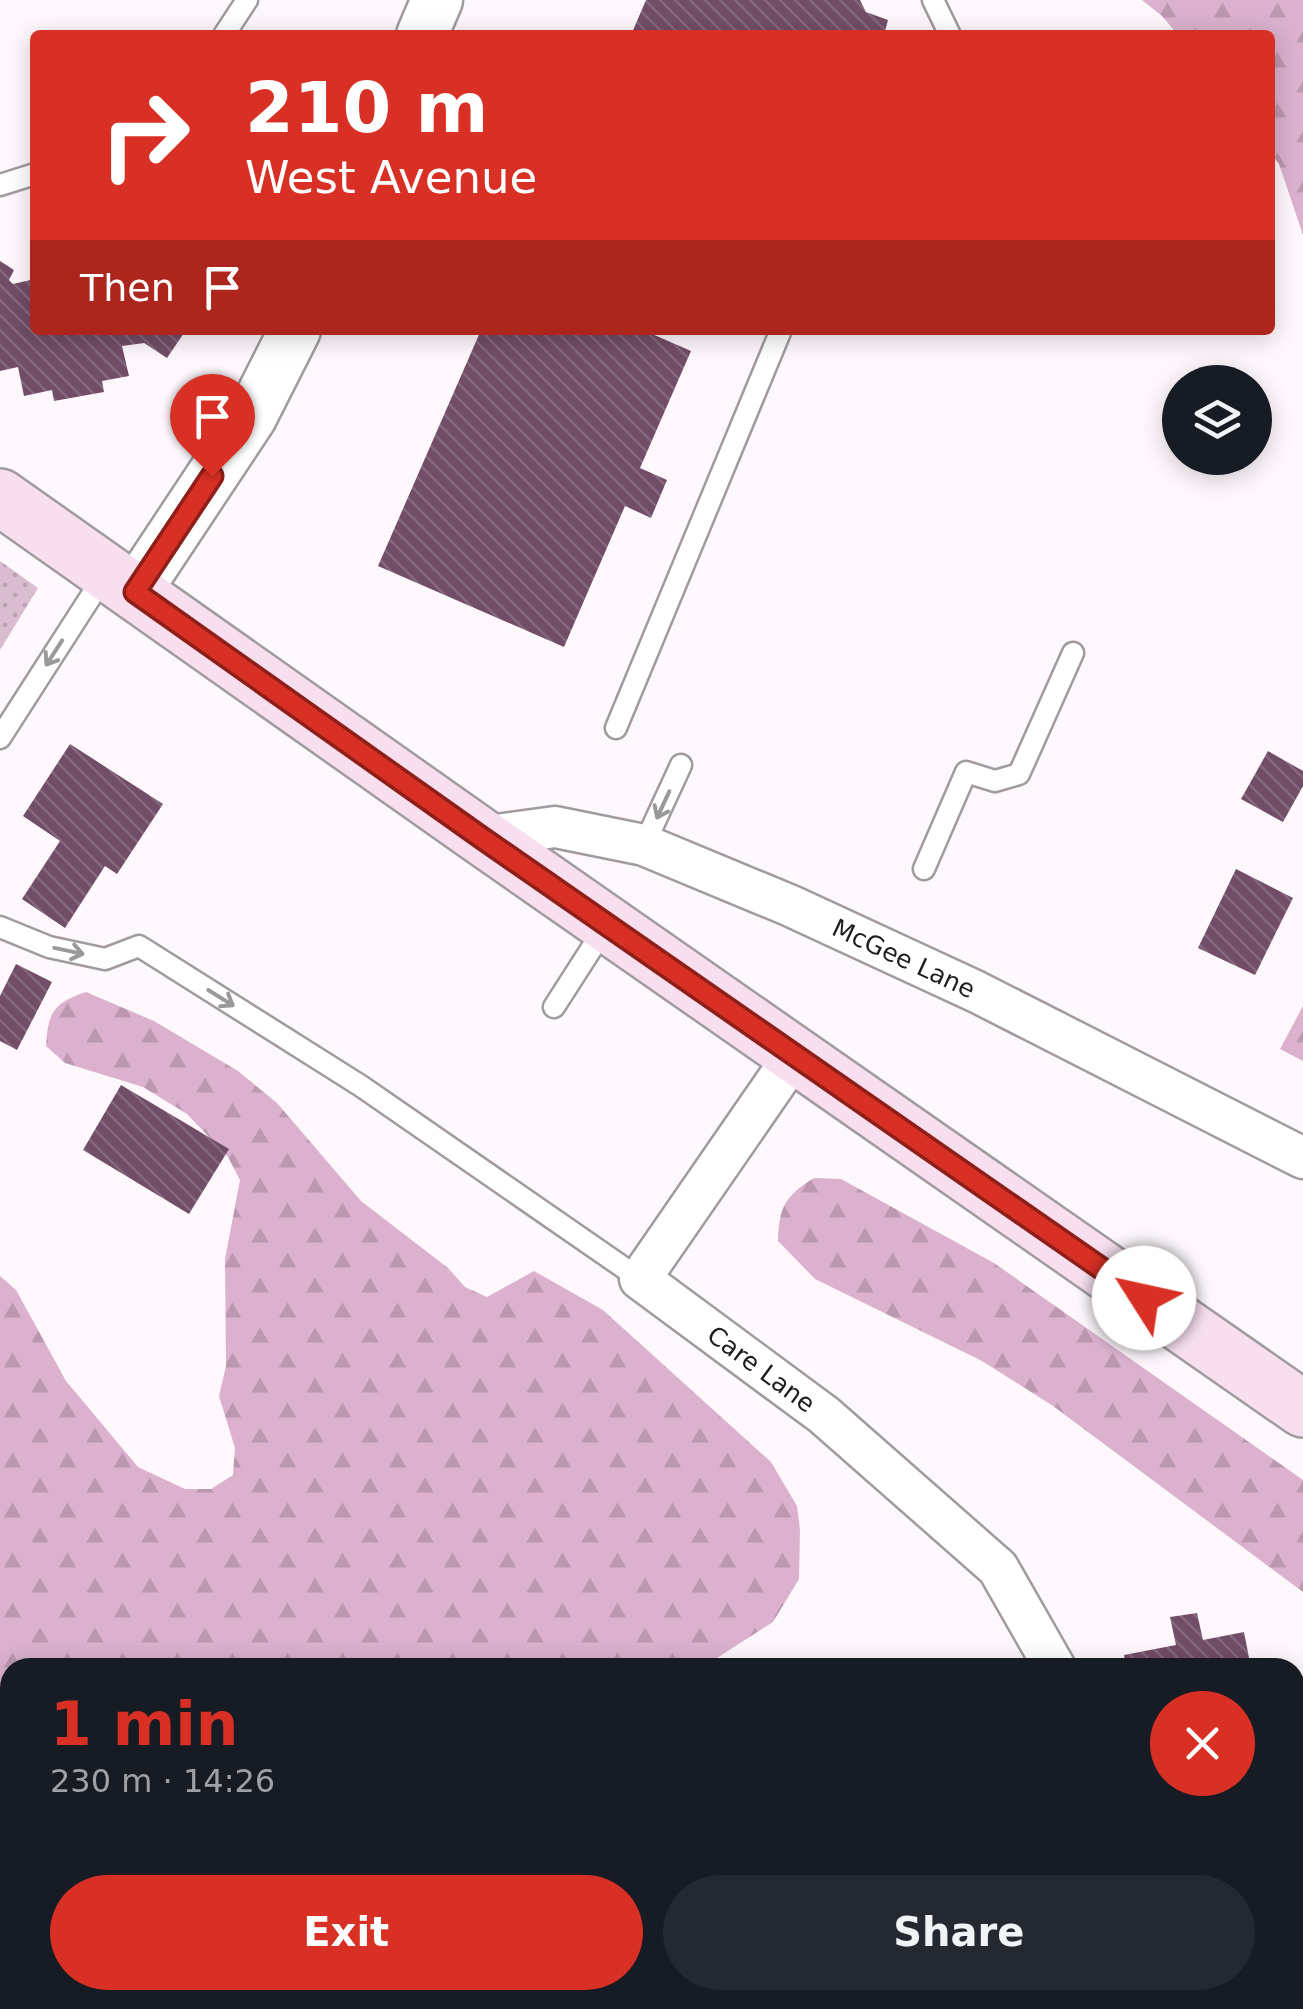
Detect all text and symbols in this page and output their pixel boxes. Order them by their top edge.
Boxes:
text: 210 m [245,67,488,149]
icon: right [80,70,210,200]
text: West Avenue [245,151,537,204]
icon: arrive [195,260,250,315]
text: Then [80,266,175,310]
map controls [1162,365,1272,475]
button: layers [1162,365,1272,475]
pin [170,374,255,477]
icon: arrive [185,389,240,444]
one-way arrow [44,639,65,667]
one-way arrow [652,789,671,819]
street label: McGee Lane [828,913,980,1004]
one-way arrow [52,943,84,962]
one-way arrow [206,988,235,1008]
position arrow [1092,1246,1196,1350]
street label: Care Lane [702,1320,821,1418]
text: 1 min [50,1689,238,1759]
button: close [1150,1691,1255,1796]
text: 230 m · 14:26 [50,1762,275,1800]
button: Exit [50,1875,643,1990]
button: Share [663,1875,1255,1990]

